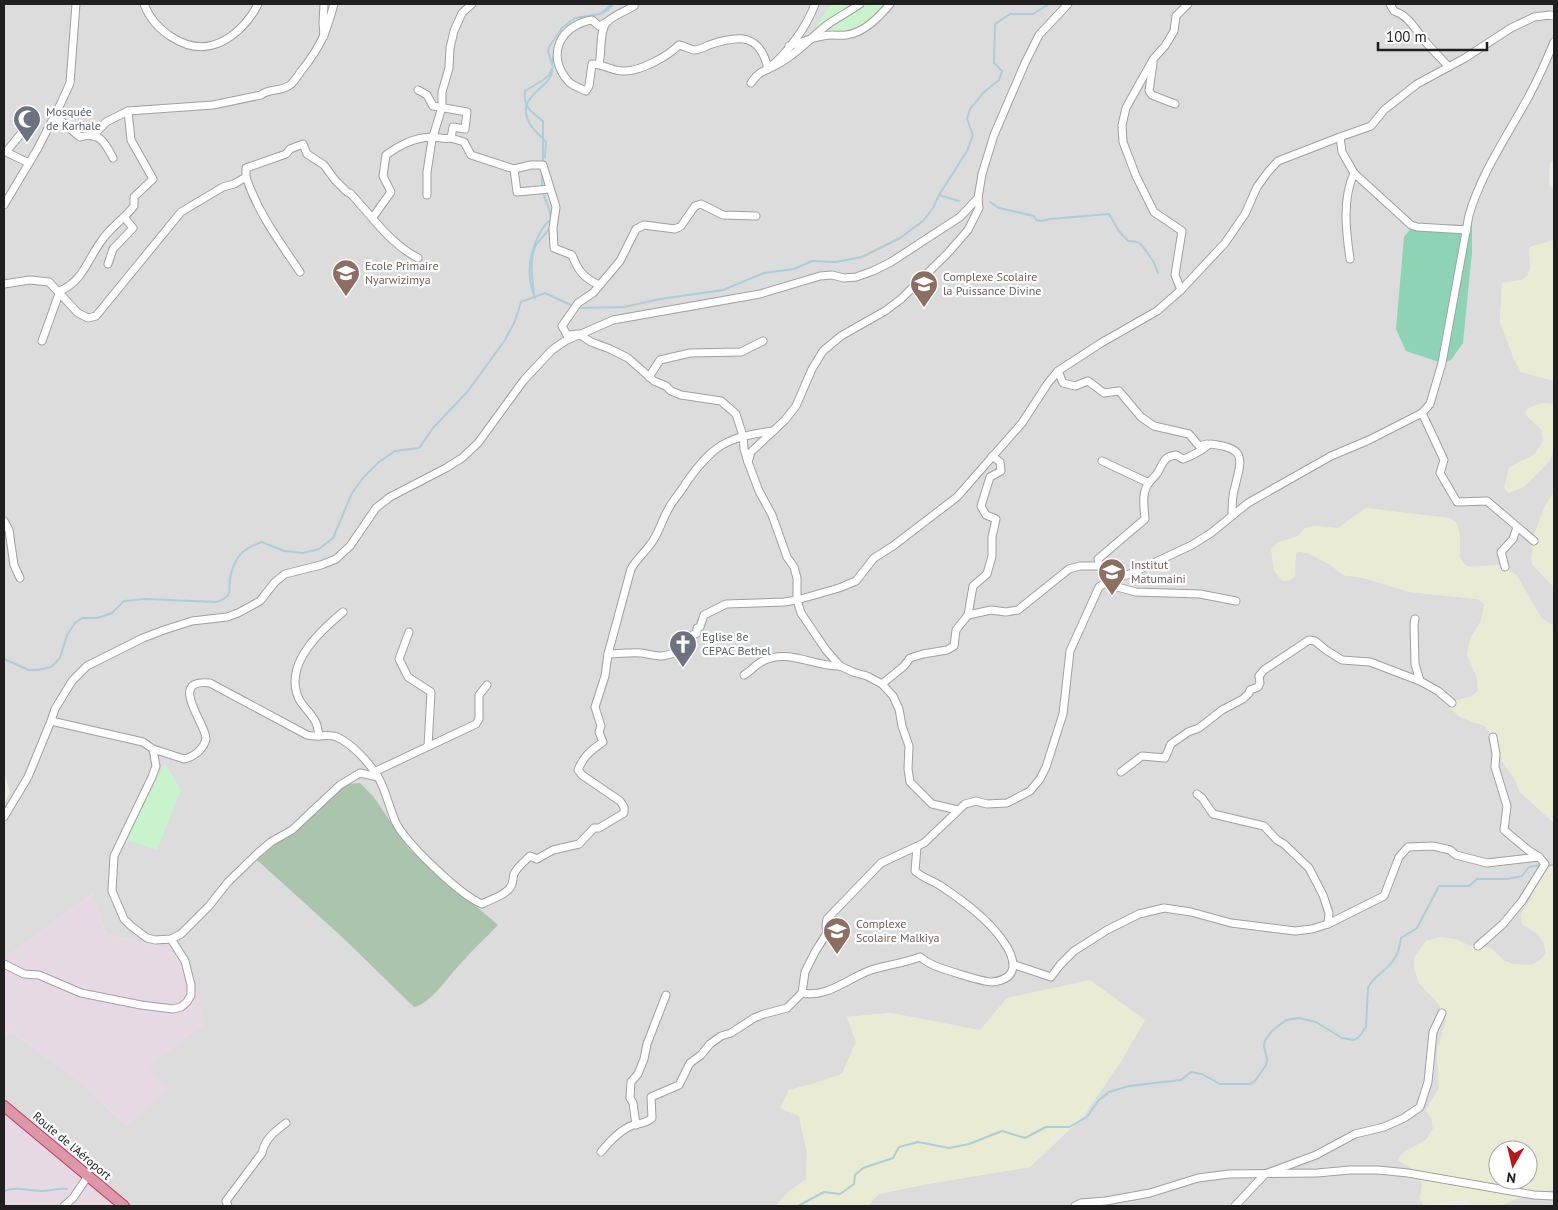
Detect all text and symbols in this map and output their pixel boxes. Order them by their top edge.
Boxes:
scale bar [1378,20,1487,52]
text: 100 m [1386,27,1427,46]
mosque icon: Mosquée de Karhale [12,104,42,143]
place label: Mosquée de Karhale [46,104,101,133]
school or university icon: Ecole Primaire Nyarwizimya [331,258,361,297]
place label: Ecole Primaire Nyarwizimya [365,258,438,287]
school or university icon: Complexe Scolaire la Puissance Divine [909,269,939,308]
place label: Complexe Scolaire la Puissance Divine [943,269,1041,298]
school or university icon: Institut Matumaini [1097,557,1127,596]
place label: Institut Matumaini [1131,557,1186,586]
church icon: Eglise 8e CEPAC Bethel [668,629,698,668]
place label: Eglise 8e CEPAC Bethel [702,629,771,658]
school or university icon: Complexe Scolaire Malkiya [822,916,852,955]
place label: Complexe Scolaire Malkiya [856,916,939,945]
street label: Route de l'Aéroport [30,1108,115,1183]
north arrow [1488,1140,1538,1190]
text: N [1505,1168,1517,1187]

